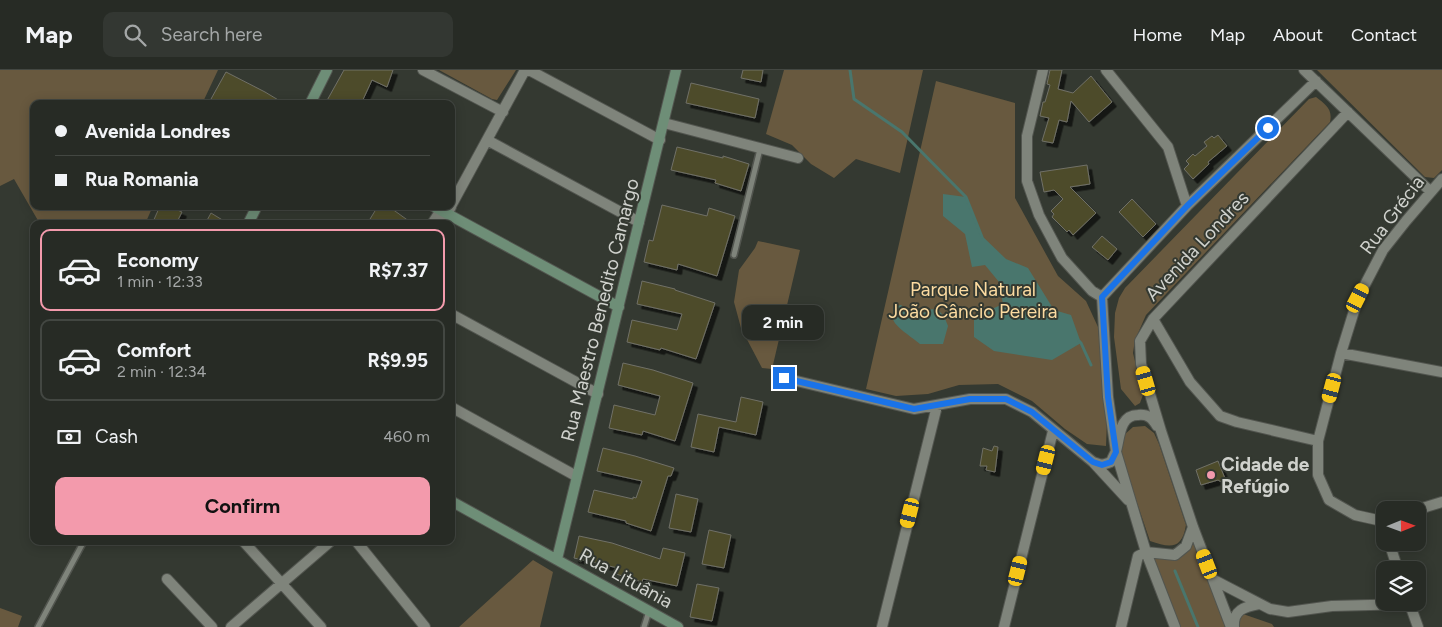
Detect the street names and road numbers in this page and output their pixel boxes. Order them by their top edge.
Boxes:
street label: Rua Grécia [1355,171,1429,259]
street label: Rua Maestro Benedito Camargo [556,176,644,444]
street label: Avenida Londres [1140,186,1254,306]
street label: Rua Lituânia [575,543,677,613]

